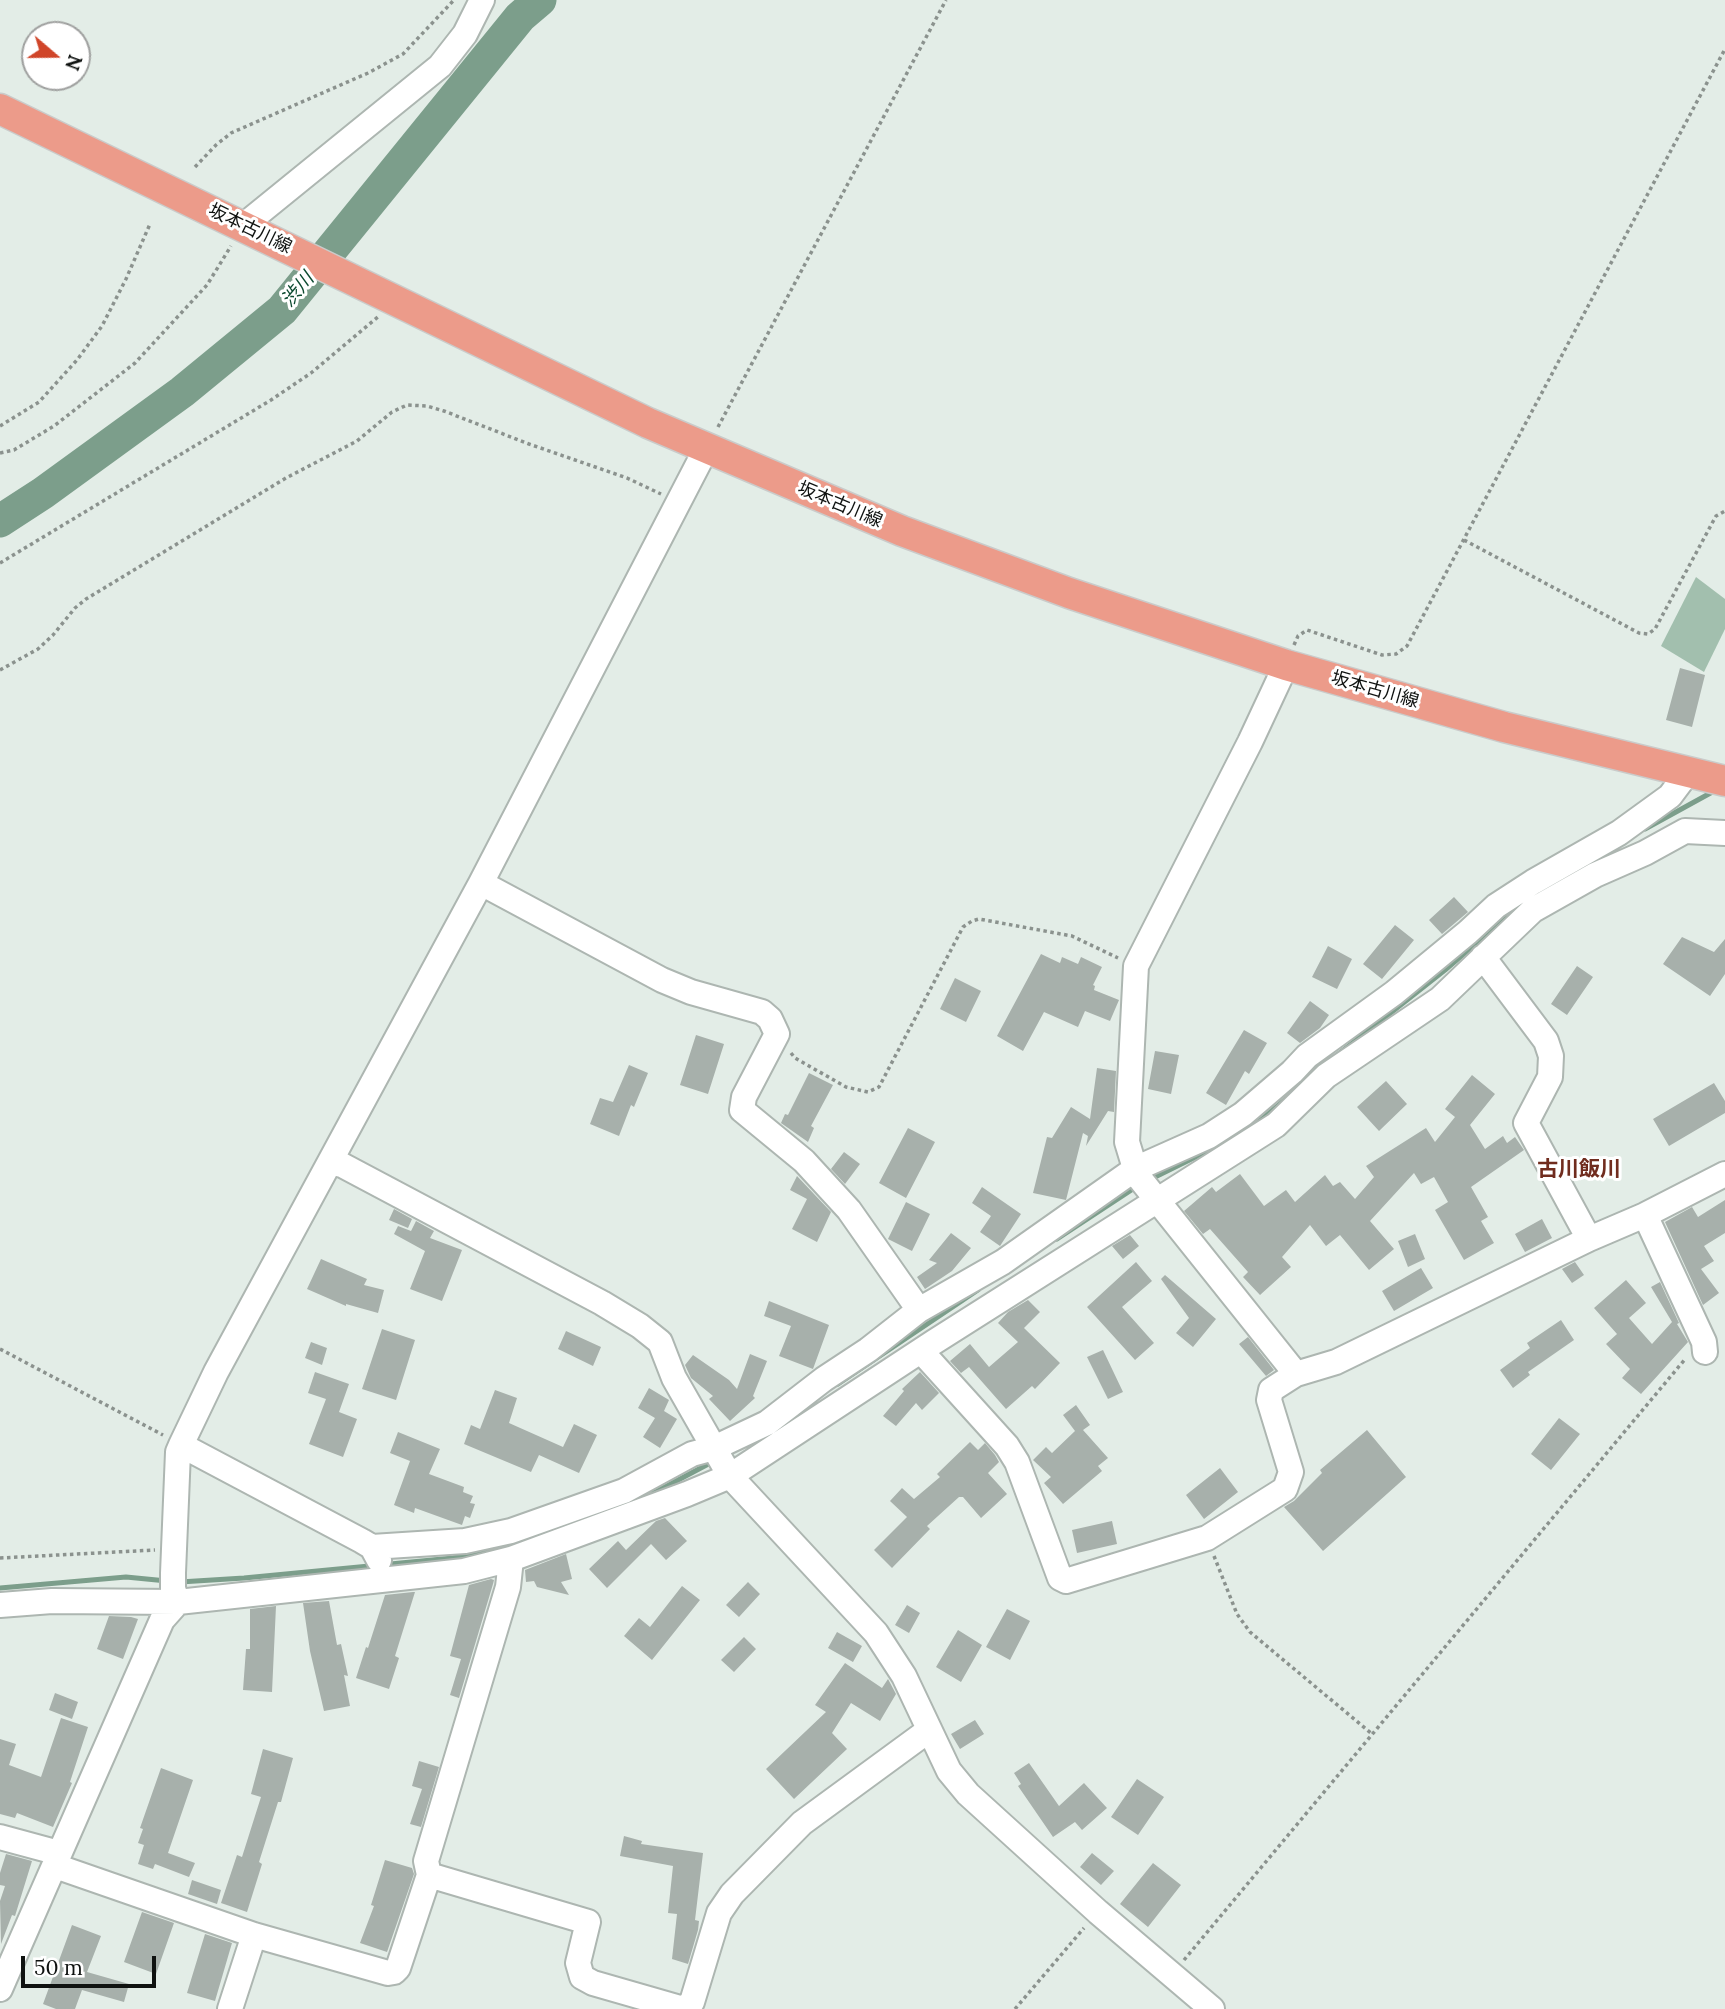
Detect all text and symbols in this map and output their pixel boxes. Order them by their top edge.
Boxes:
north arrow [21,21,91,91]
text: N [60,51,88,74]
street label: 坂本古川線 [205,200,295,258]
water label: 渋川 [277,268,319,312]
street label: 坂本古川線 [794,477,886,533]
street label: 坂本古川線 [1329,667,1421,713]
district label: 古川飯川 [1537,1157,1621,1183]
scale bar [24,1942,159,1986]
text: 50 m [34,1954,83,1981]

